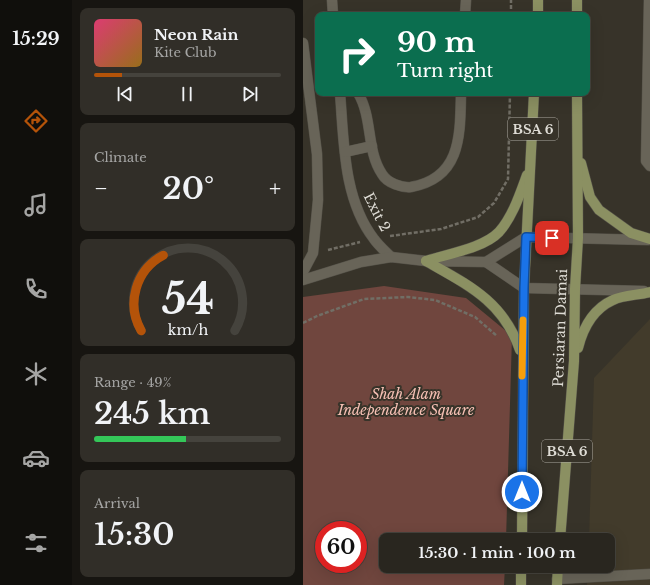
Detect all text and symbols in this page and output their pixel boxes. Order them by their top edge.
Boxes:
text: Neon Rain [154,25,238,44]
text: 90 m [397,25,475,60]
text: 15:29 [12,28,60,50]
icon: right [331,28,383,80]
text: Kite Club [154,44,217,61]
text: Turn right [397,60,493,82]
icon: previous [114,83,136,105]
icon: pause [176,83,198,105]
icon: next [239,83,261,105]
icon: directions [22,107,50,135]
road number: BSA 6 [508,118,558,140]
text: Climate [94,149,147,166]
text: 20° [163,170,214,207]
text: − [94,175,108,202]
text: + [269,175,281,202]
street label: Exit 2 [360,189,394,235]
icon: music [22,191,50,219]
pin [535,221,569,255]
icon: arrive [541,227,563,249]
street label: Persiaran Damai [549,268,571,388]
text: 54 [161,273,214,324]
icon: phone [22,275,50,303]
text: km/h [167,320,208,338]
icon: climate [22,360,50,388]
text: Range · 49% [94,374,171,391]
park label: Shah Alam Independence Square [337,385,475,419]
text: 245 km [94,395,211,432]
road number: BSA 6 [542,440,592,462]
icon: car [22,444,50,472]
position arrow [501,471,543,513]
text: Arrival [94,495,140,512]
text: 15:30 [94,516,174,553]
speed limit sign: 60 [315,521,367,573]
icon: filters [22,529,50,557]
text: 15:30 · 1 min · 100 m [418,543,576,562]

